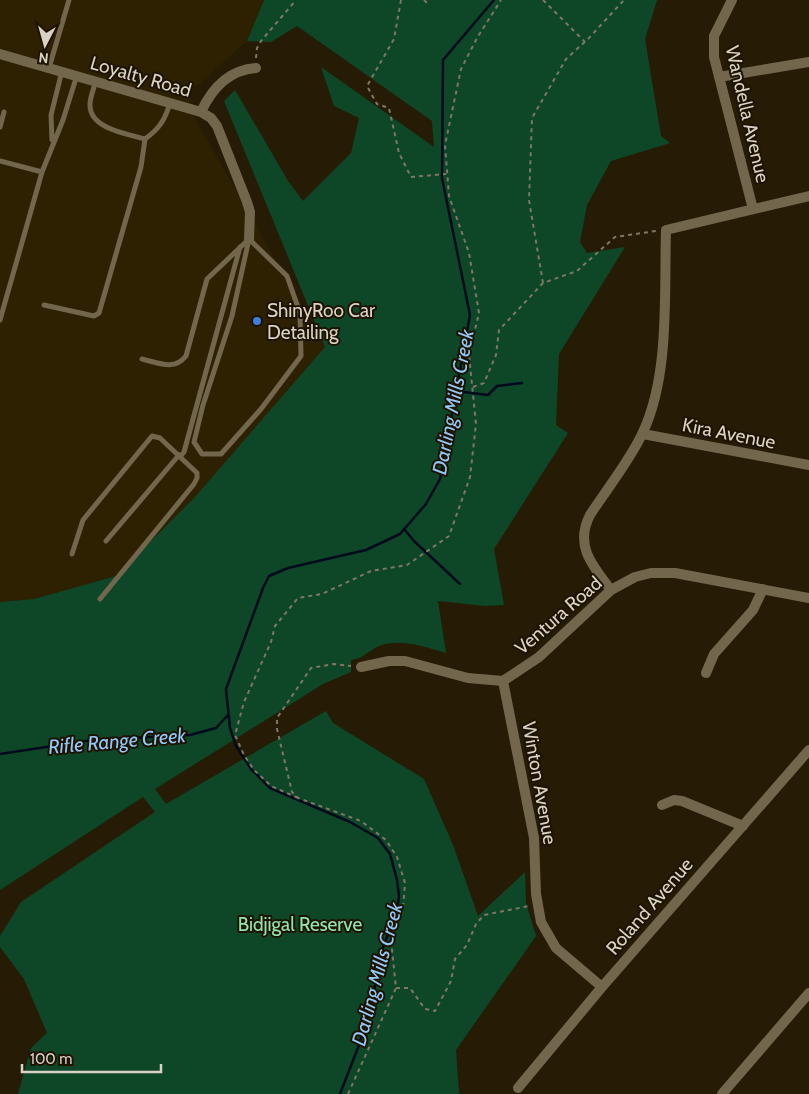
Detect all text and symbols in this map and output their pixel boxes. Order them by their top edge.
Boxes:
north arrow [20,20,70,70]
street label: Wandella Avenue [721,43,775,185]
text: N [38,48,50,67]
street label: Loyalty Road [88,51,194,102]
place label: ShinyRoo Car Detailing [267,299,375,344]
marker: ShinyRoo Car Detailing [251,315,263,327]
water label: Darling Mills Creek [427,326,479,477]
street label: Kira Avenue [680,413,778,454]
street label: Ventura Road [510,571,606,659]
street label: Winton Avenue [517,720,562,847]
water label: Rifle Range Creek [47,723,188,759]
street label: Roland Avenue [601,853,698,959]
water label: Darling Mills Creek [346,898,408,1048]
park label: Bidjigal Reserve [238,913,363,936]
scale bar [22,1042,161,1074]
text: 100 m [30,1050,72,1068]

